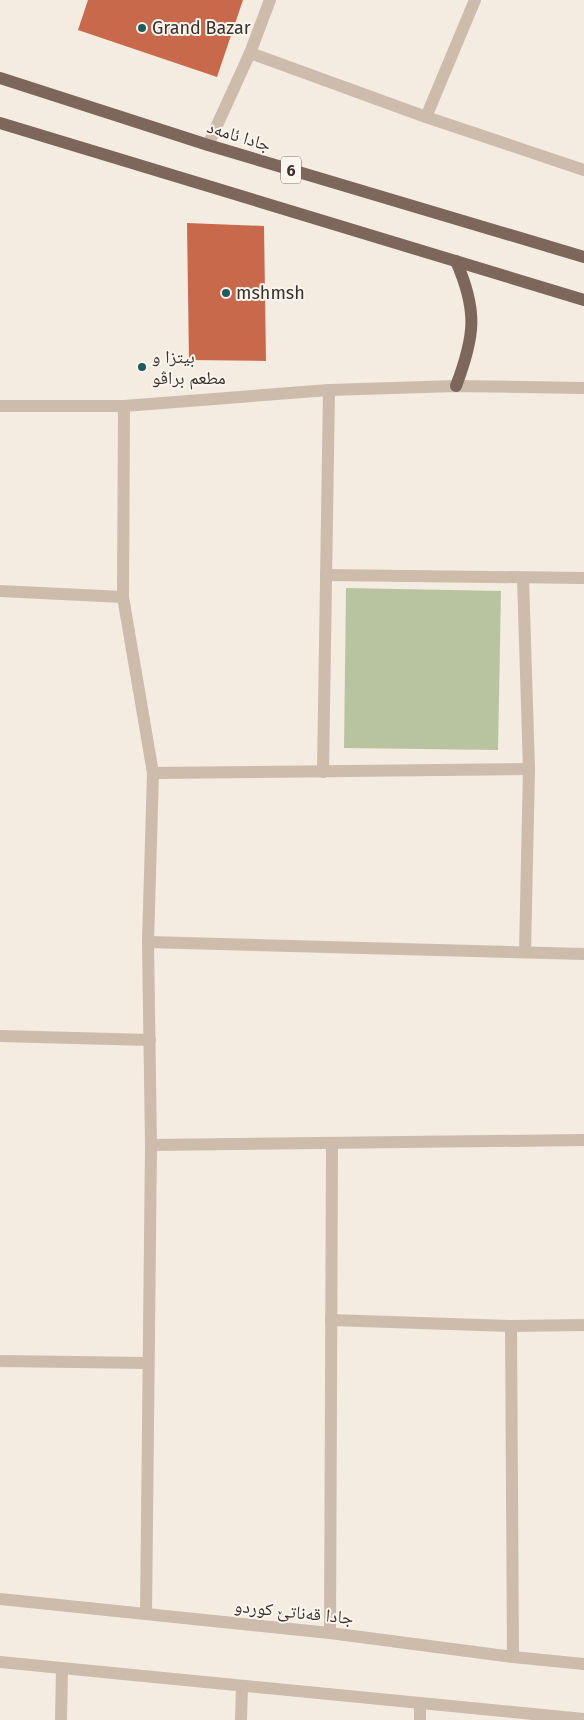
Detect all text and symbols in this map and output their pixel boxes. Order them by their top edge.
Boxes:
place label: Grand Bazar [152,17,251,39]
marker: Grand Bazar [136,22,148,34]
street label: جادا ئامەد [204,116,274,156]
road number: 6 [281,156,301,184]
place label: mshmsh [236,282,305,304]
marker: mshmsh [220,287,232,299]
place label: بيتزا و مطعم براڤو [152,346,226,390]
marker: بيتزا و مطعم براڤو [136,361,148,373]
street label: جادا قەناتێ کوردو [233,1595,355,1629]

